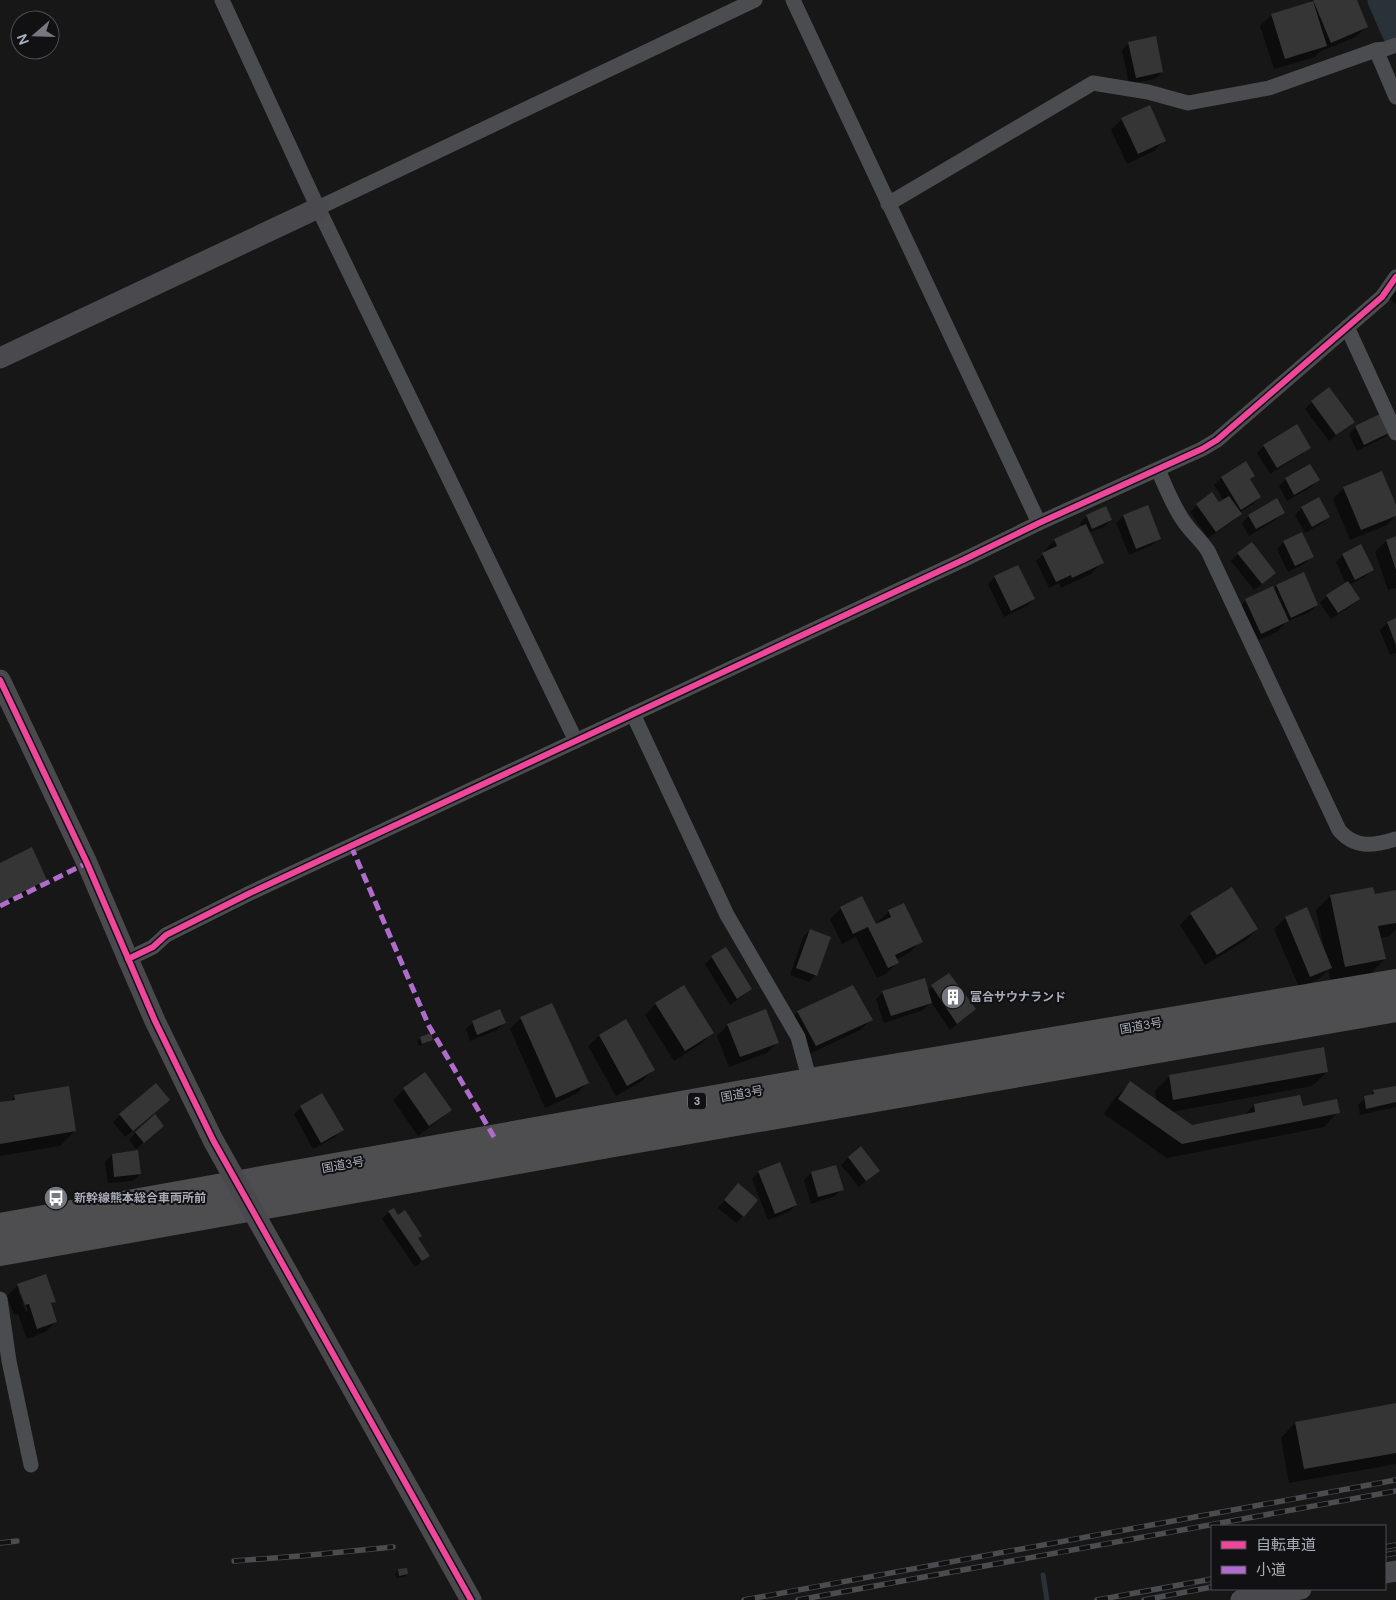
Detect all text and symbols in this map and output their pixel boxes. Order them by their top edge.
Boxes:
north arrow [10,10,60,60]
text: N [13,32,33,47]
building icon: 富合サウナランド [940,984,966,1010]
place label: 富合サウナランド [970,989,1066,1005]
street label: 国道3号 [1118,1014,1164,1038]
street label: 国道3号 [719,1082,765,1106]
road number: 3 [688,1092,706,1110]
street label: 国道3号 [320,1153,366,1177]
bus stop icon: 新幹線熊本総合車両所前 [43,1185,69,1211]
place label: 新幹線熊本総合車両所前 [74,1190,206,1206]
legend [1211,1525,1386,1590]
text: 自転車道 [1256,1535,1316,1555]
text: 小道 [1256,1560,1286,1580]

